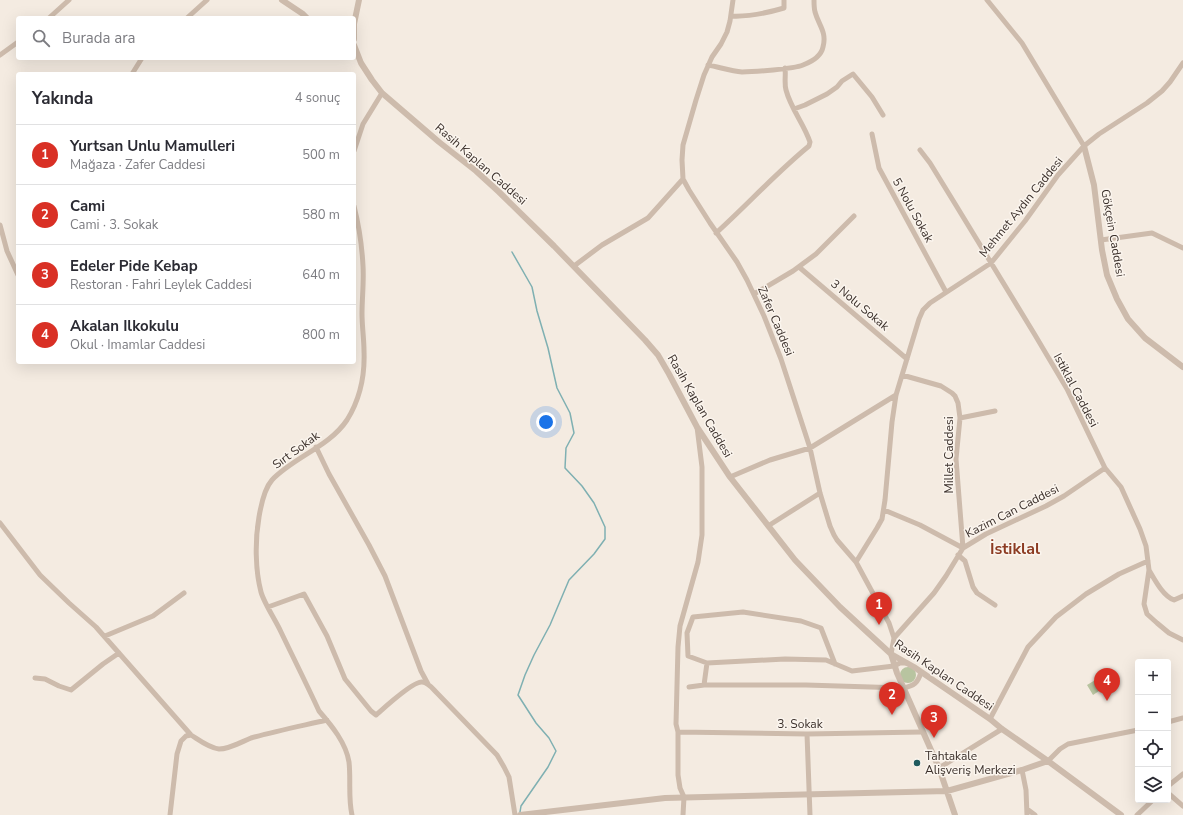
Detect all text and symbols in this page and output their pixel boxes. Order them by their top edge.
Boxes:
search box [16,16,356,60]
icon: search [30,27,52,49]
text: Burada ara [62,28,136,48]
text: Yakında [32,87,93,110]
text: 4 sonuç [295,89,340,107]
street label: Rasih Kaplan Caddesi [432,120,530,208]
text: Yurtsan Unlu Mamulleri [70,136,235,156]
text: 1 [41,146,49,164]
text: 500 m [302,146,340,164]
street label: Mehmet Aydın Caddesi [976,153,1066,261]
text: Mağaza · Zafer Caddesi [70,156,205,174]
street label: 5 Nolu Sokak [889,175,938,246]
street label: Gökçein Caddesi [1097,188,1129,278]
text: Cami [70,196,105,216]
text: 2 [41,206,49,224]
text: 580 m [302,206,340,224]
text: Cami · 3. Sokak [70,216,158,234]
text: Edeler Pide Kebap [70,256,198,276]
text: 3 [41,266,49,284]
text: 640 m [302,266,340,284]
text: Restoran · Fahri Leylek Caddesi [70,276,252,294]
street label: 3 Nolu Sokak [827,276,893,335]
street label: Zafer Caddesi [754,284,798,358]
text: Akalan Ilkokulu [70,316,179,336]
text: 4 [41,326,49,344]
text: 800 m [302,326,340,344]
text: Okul · Imamlar Caddesi [70,336,205,354]
street label: Istiklal Caddesi [1050,350,1102,430]
street label: Rasih Kaplan Caddesi [664,351,736,461]
your location [536,412,556,432]
street label: Millet Caddesi [941,417,957,493]
street label: Sırt Sokak [269,427,324,472]
street label: Kazim Can Caddesi [963,481,1061,541]
district label: İstiklal [990,538,1040,560]
pin: 1 [866,592,892,625]
street label: Rasih Kaplan Caddesi [891,636,997,714]
map controls [1135,659,1171,803]
button: + [1135,659,1171,695]
pin: 4 [1094,668,1120,701]
pin: 2 [879,682,905,715]
button: − [1135,695,1171,731]
pin: 3 [921,705,947,738]
street label: 3. Sokak [777,716,824,732]
button: locate [1135,731,1171,767]
place label: Tahtakale Alişveriş Merkezi [925,748,1016,778]
marker: Tahtakale Alişveriş Merkezi [912,758,922,768]
button: layers [1135,767,1171,803]

